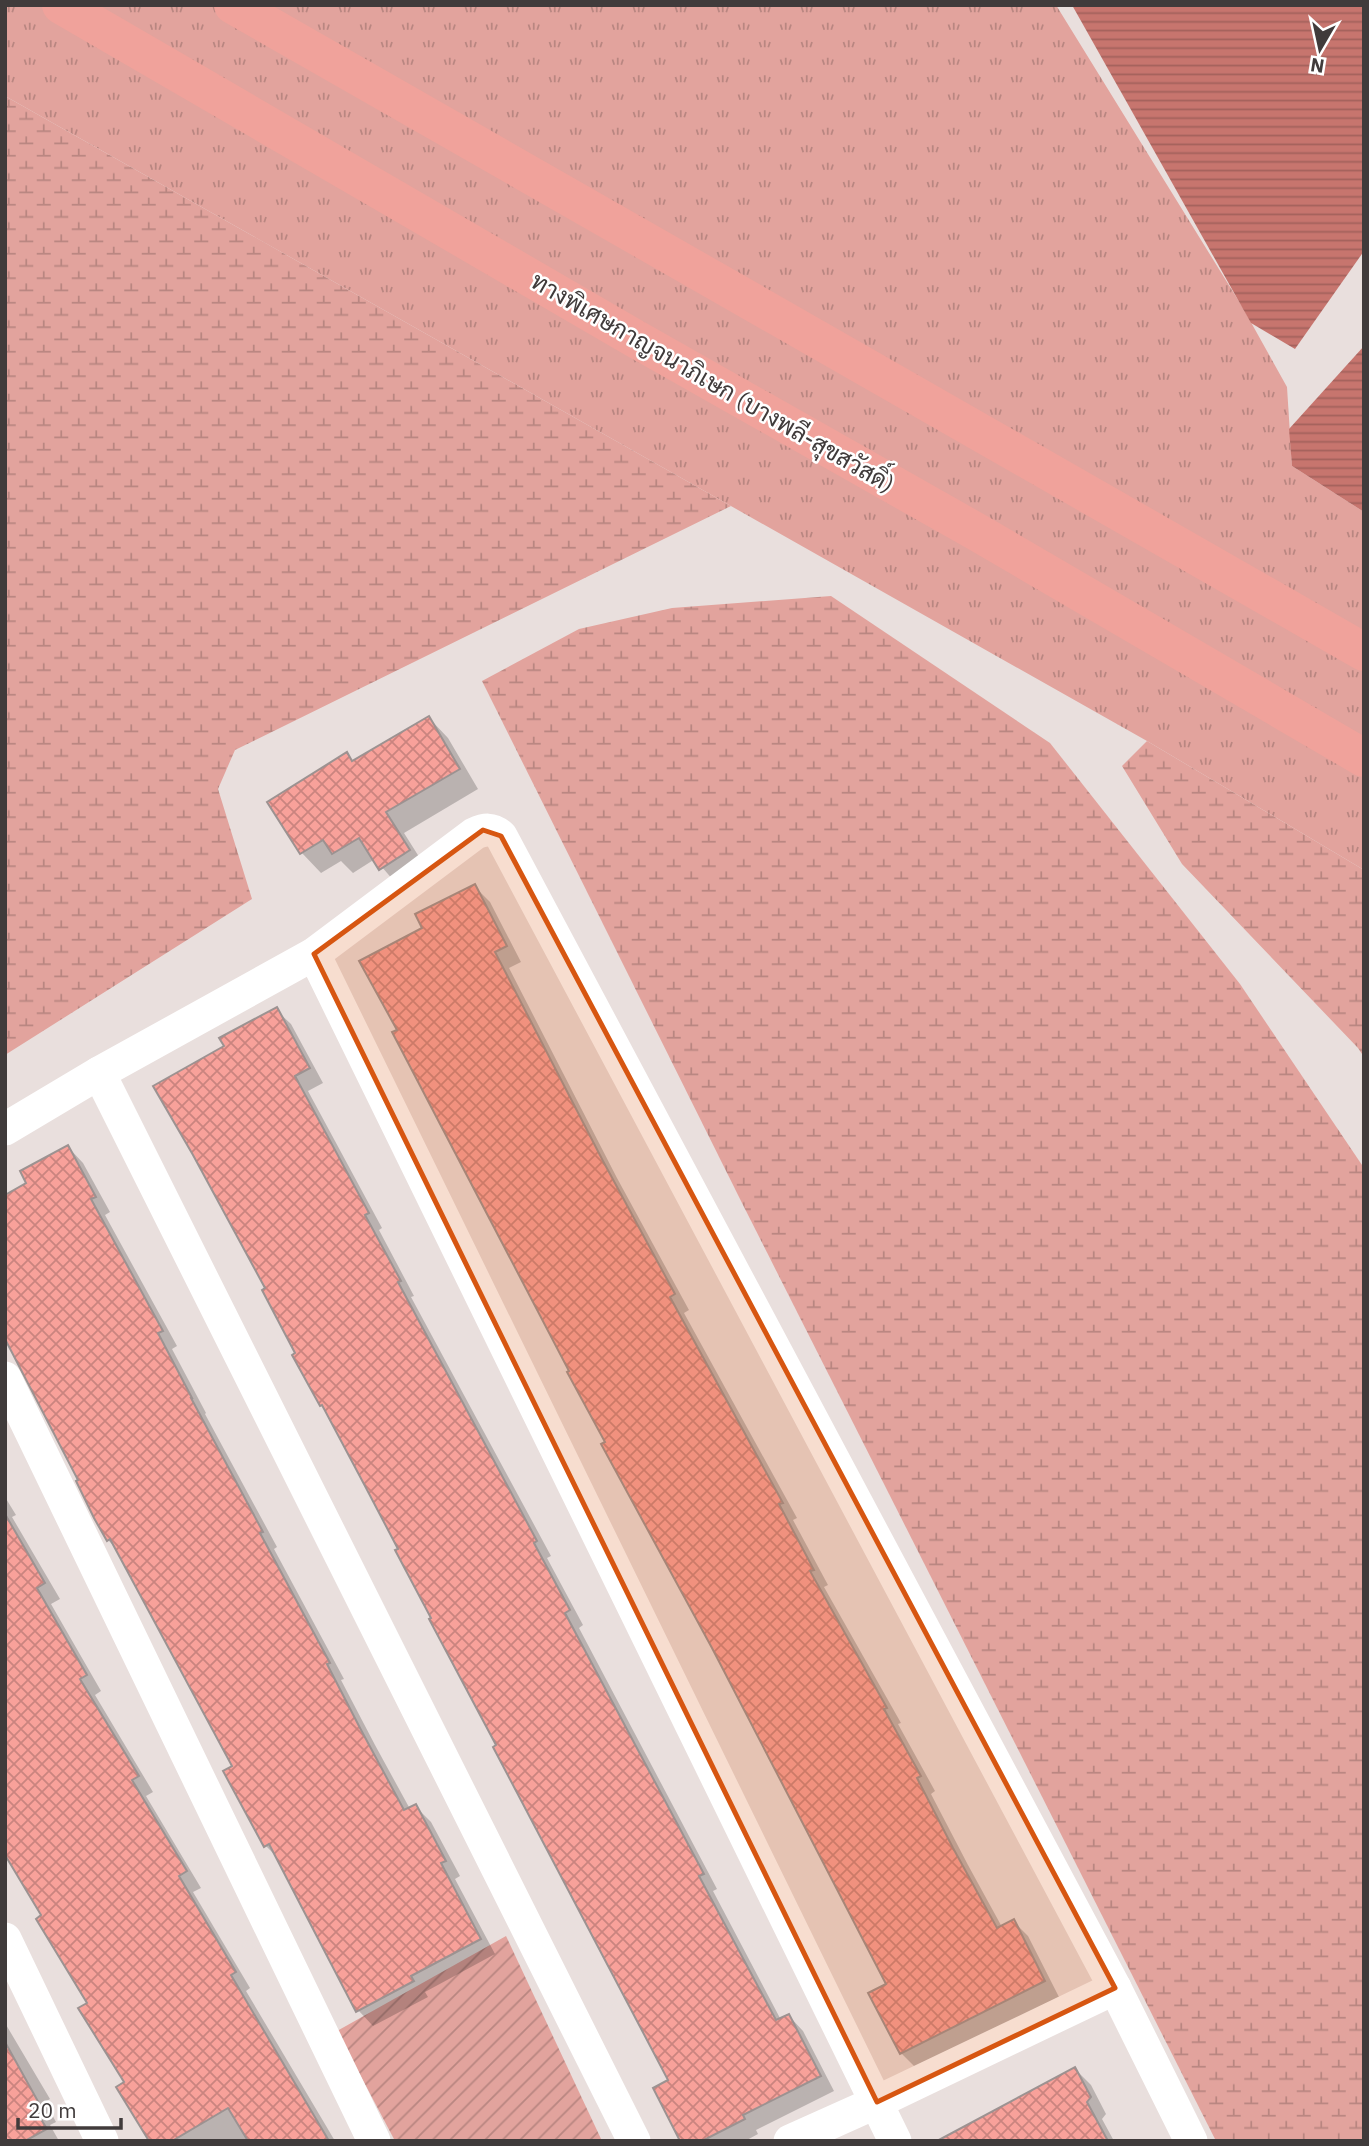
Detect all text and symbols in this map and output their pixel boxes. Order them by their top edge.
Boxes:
north arrow [1285,14,1355,84]
text: N [1309,53,1326,79]
street label: ทางพิเศษกาญจนาภิเษก (บางพลี-สุขสวัสดิ์) [525,260,903,500]
scale bar [18,2086,121,2130]
text: 20 m [28,2096,77,2124]

